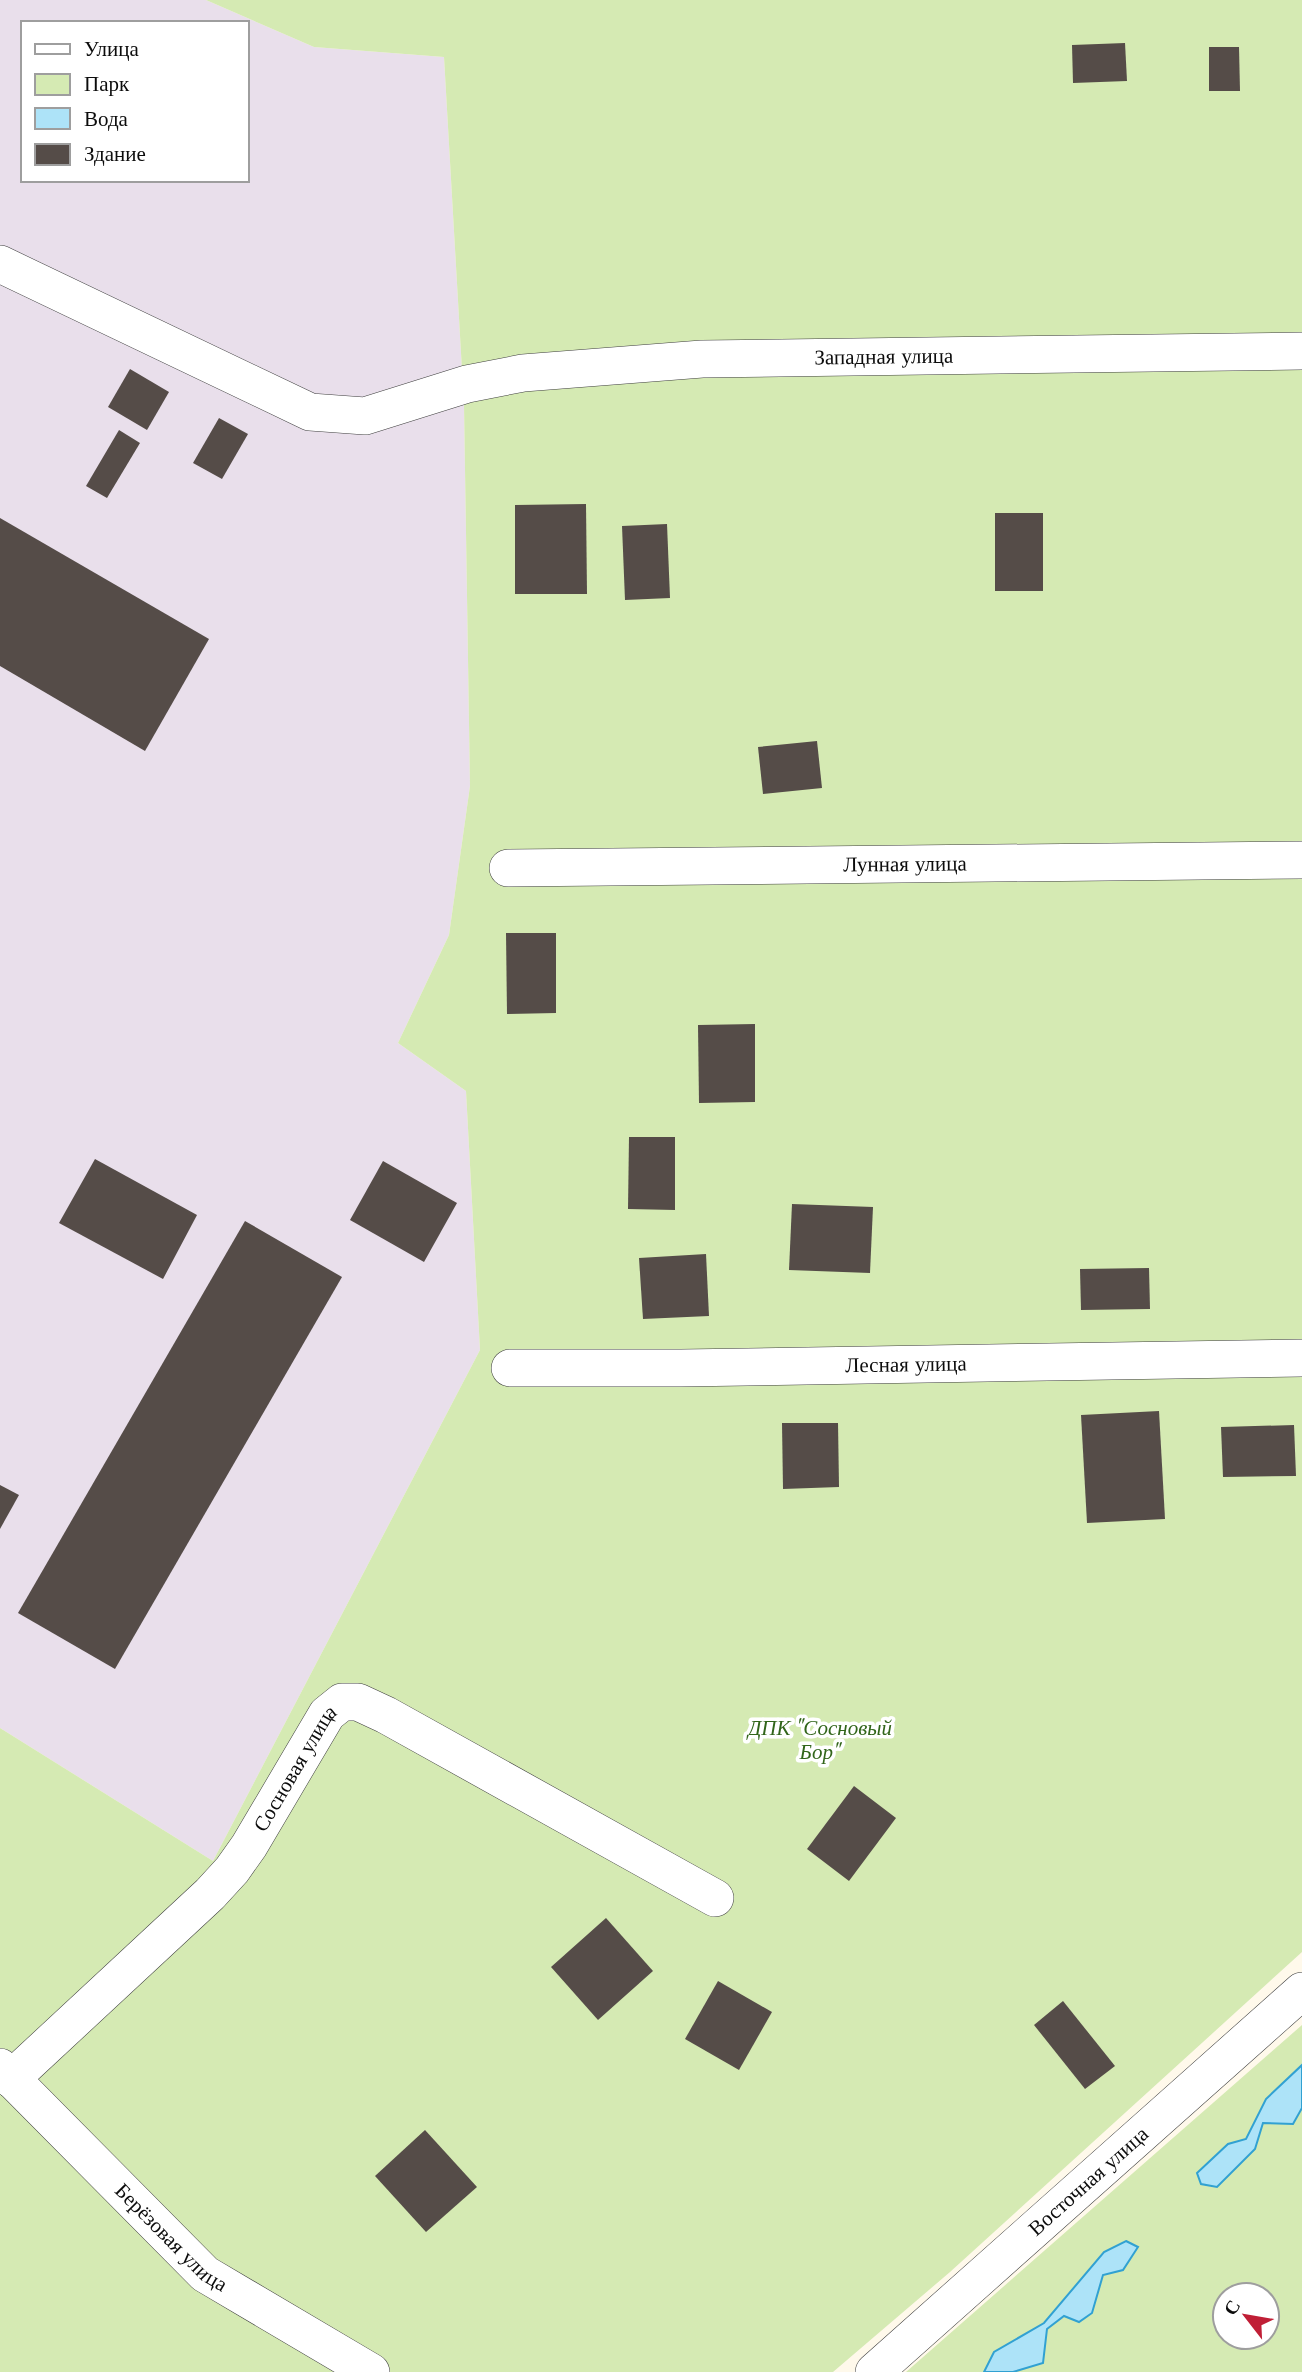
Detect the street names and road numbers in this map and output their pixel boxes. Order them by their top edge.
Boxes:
street label: Западная улица [814,343,954,371]
street label: Лунная улица [843,850,968,878]
street label: Лесная улица [845,1350,968,1378]
street label: Сосновая улица [247,1698,342,1836]
street label: Восточная улица [1023,2120,1154,2241]
street label: Берёзовая улица [110,2178,233,2298]

